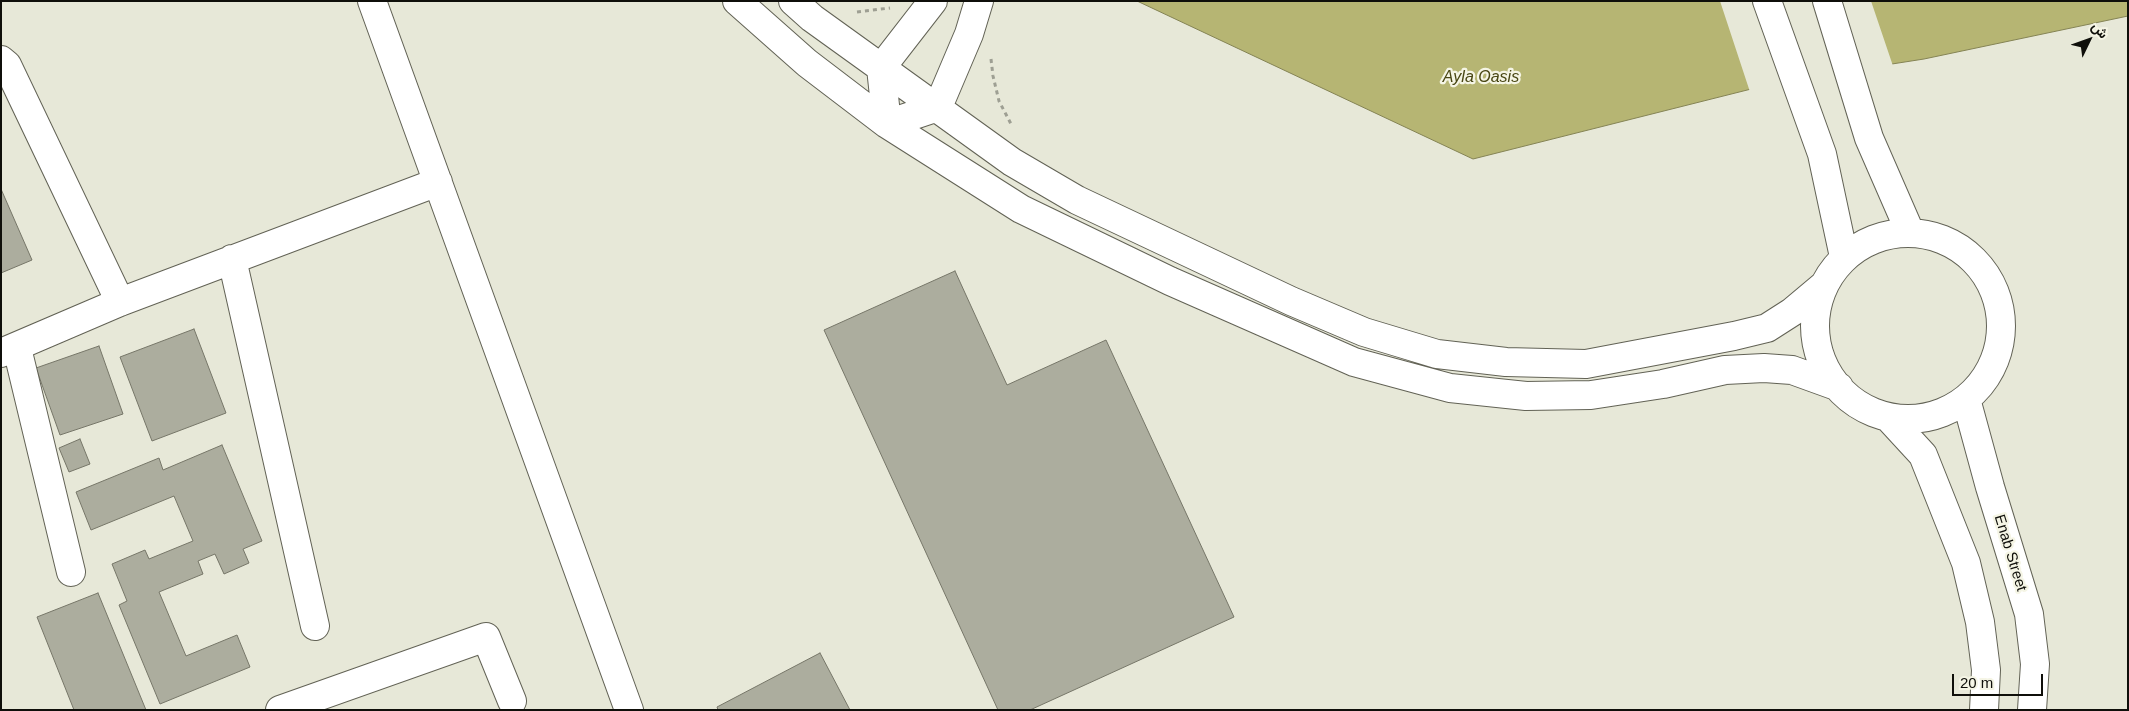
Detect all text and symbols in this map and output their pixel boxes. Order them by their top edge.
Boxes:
north arrow [2064,15,2114,65]
text: ش [2089,18,2112,42]
water label: Ayla Oasis [1443,68,1519,88]
street label: Enab Street [1990,512,2030,594]
scale bar [1954,664,2045,696]
text: 20 m [1960,674,1993,691]

